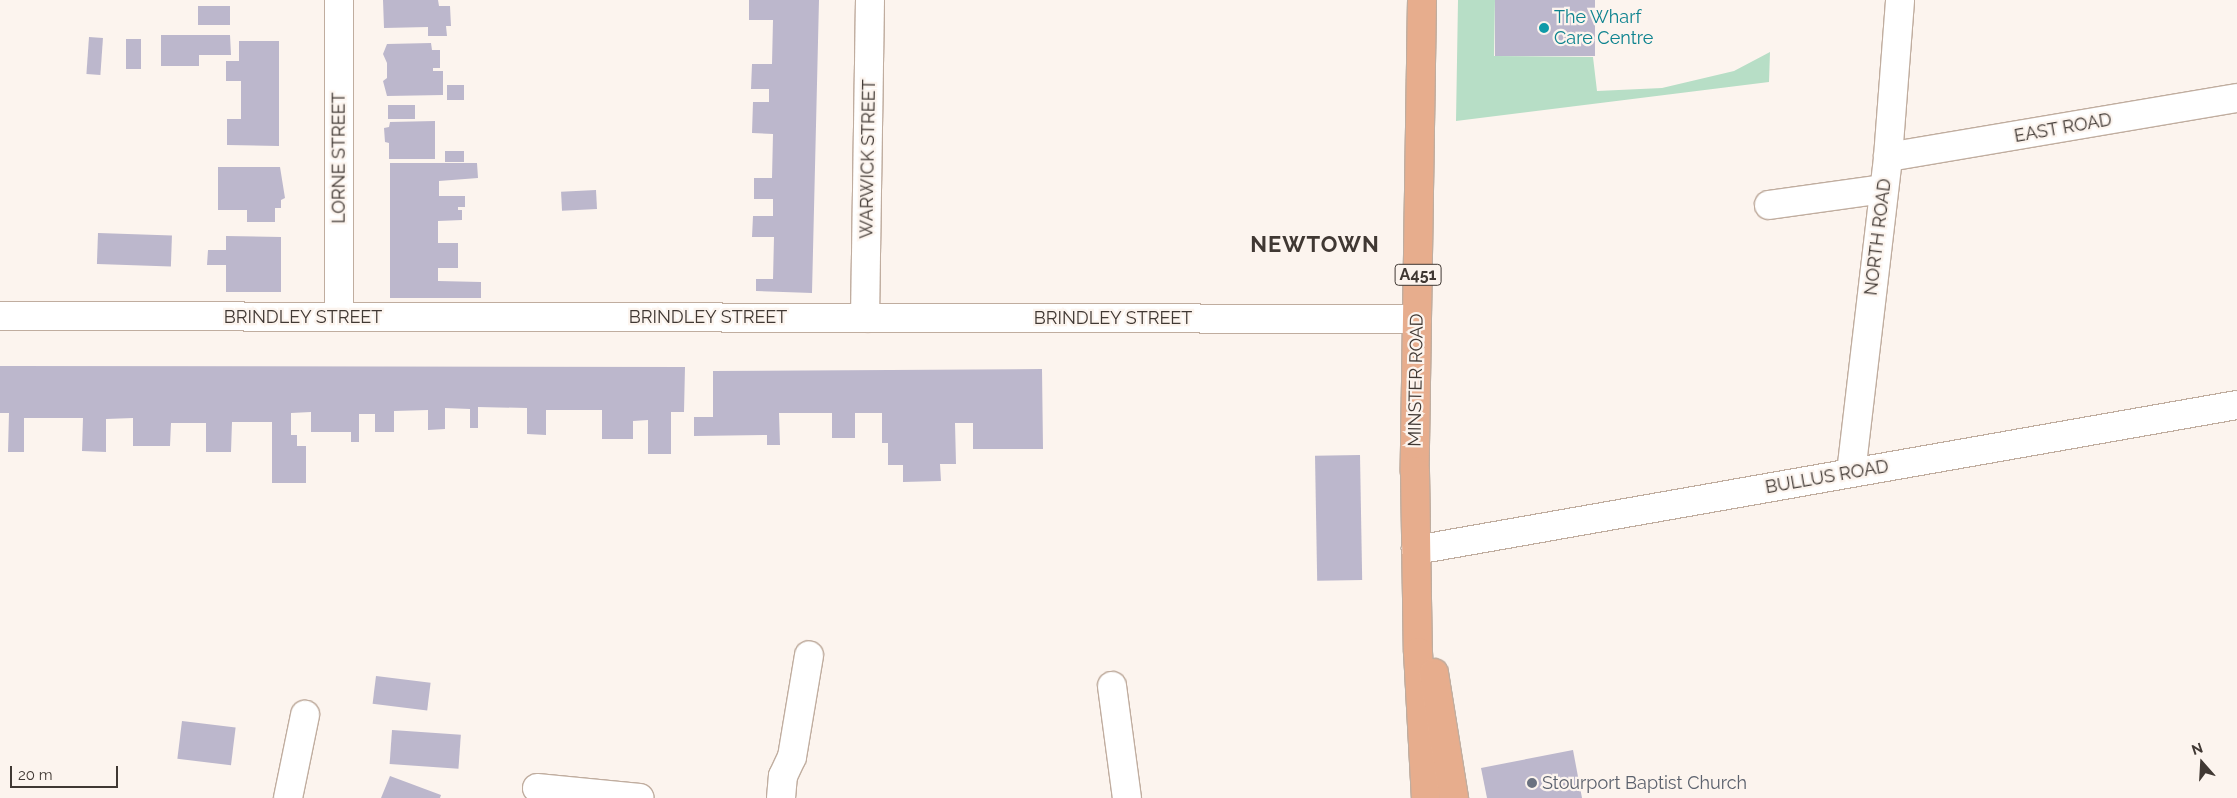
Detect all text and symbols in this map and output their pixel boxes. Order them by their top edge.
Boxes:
place label: The Wharf Care Centre [1554,7,1653,50]
marker: The Wharf Care Centre [1538,22,1550,34]
street label: WARWICK STREET [856,79,880,239]
street label: LORNE STREET [328,92,350,224]
street label: EAST ROAD [2012,109,2114,147]
street label: NORTH ROAD [1860,177,1896,297]
district label: NEWTOWN [1249,232,1381,258]
road number: A451 [1394,262,1442,288]
street label: BRINDLEY STREET [223,306,383,328]
street label: BRINDLEY STREET [628,306,788,328]
street label: BRINDLEY STREET [1033,307,1193,329]
street label: MINSTER ROAD [1404,313,1428,447]
street label: BULLUS ROAD [1764,456,1890,498]
north arrow [2177,738,2227,788]
text: N [2189,740,2205,758]
scale bar [12,756,120,788]
text: 20 m [18,766,53,784]
place label: Stourport Baptist Church [1542,772,1747,794]
marker: Stourport Baptist Church [1526,777,1538,789]

